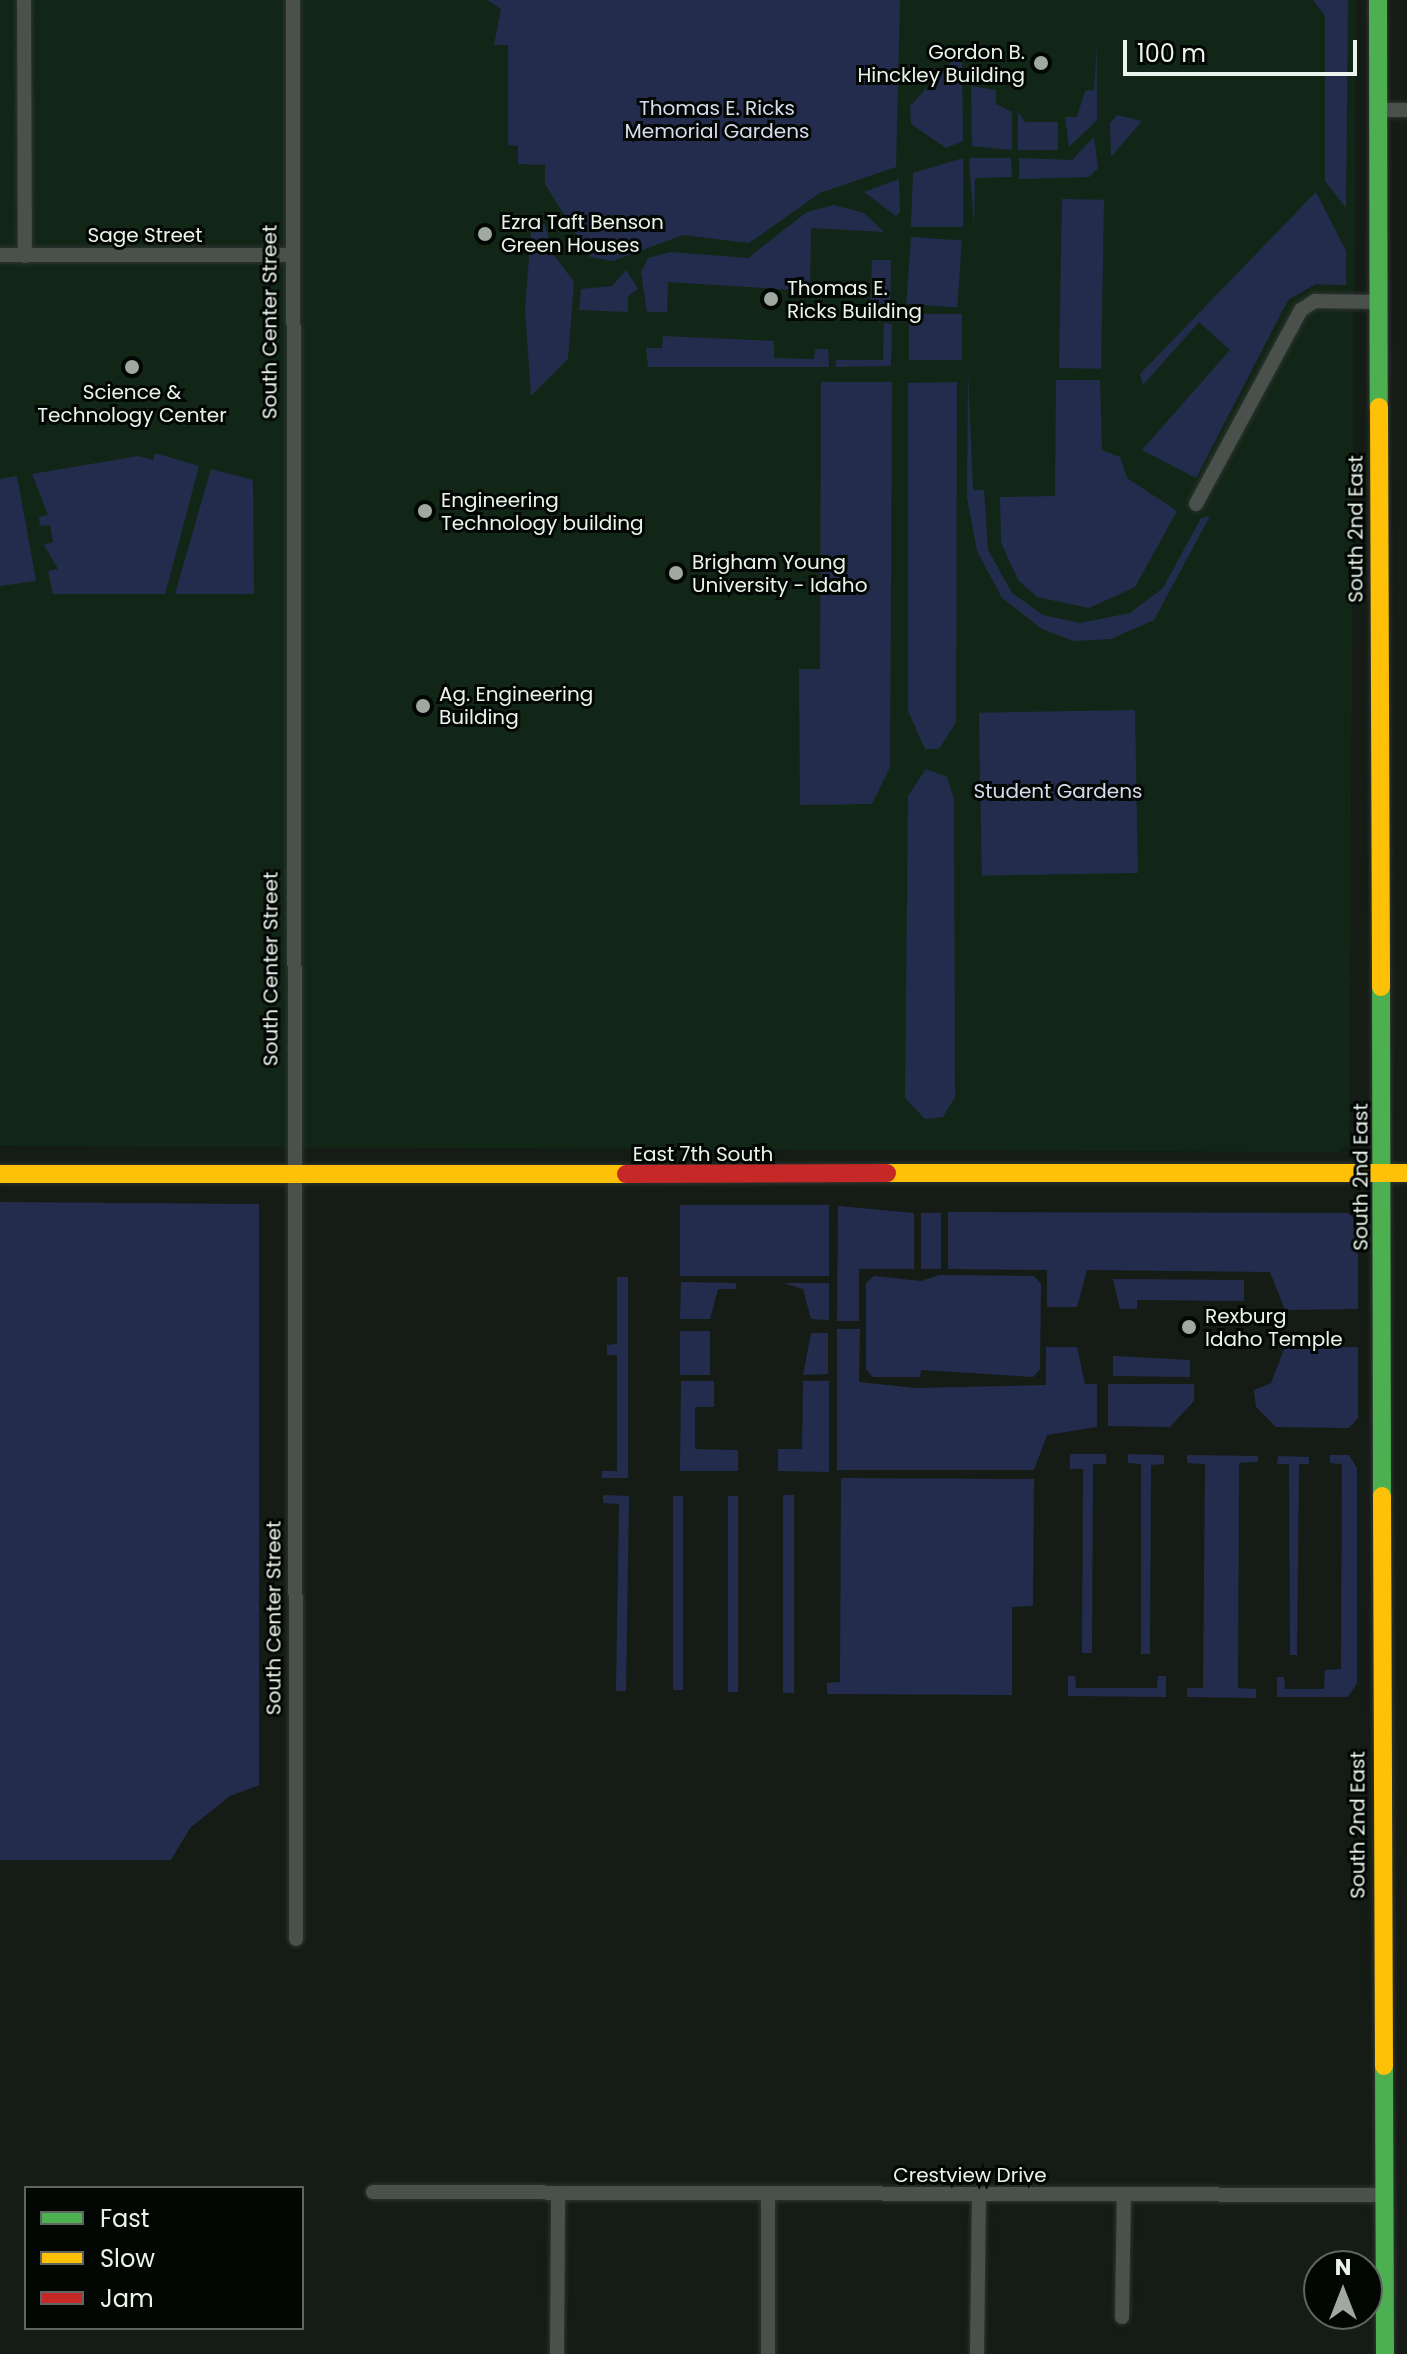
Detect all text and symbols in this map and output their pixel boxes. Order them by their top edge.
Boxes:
scale bar [1127,24,1361,74]
text: 100 m [1137,37,1206,70]
place label: Gordon B. Hinckley Building [857,40,1025,87]
marker: Gordon B. Hinckley Building [1032,54,1050,72]
park label: Thomas E. Ricks Memorial Gardens [625,96,809,143]
place label: Ezra Taft Benson Green Houses [501,210,664,257]
street label: Sage Street [87,223,203,247]
street label: South Center Street [258,225,282,419]
marker: Ezra Taft Benson Green Houses [476,225,494,243]
place label: Thomas E. Ricks Building [787,276,922,323]
marker: Thomas E. Ricks Building [762,290,780,308]
marker: Science & Technology Center [123,358,141,376]
place label: Science & Technology Center [37,380,227,427]
street label: South 2nd East [1344,455,1368,603]
place label: Engineering Technology building [441,488,644,535]
marker: Engineering Technology building [416,502,434,520]
place label: Brigham Young University - Idaho [692,550,867,597]
marker: Brigham Young University - Idaho [667,564,685,582]
place label: Ag. Engineering Building [439,682,593,729]
marker: Ag. Engineering Building [414,697,432,715]
park label: Student Gardens [974,779,1142,803]
street label: South Center Street [259,872,283,1066]
street label: South 2nd East [1349,1103,1373,1251]
street label: East 7th South [633,1142,773,1166]
place label: Rexburg Idaho Temple [1205,1304,1343,1351]
marker: Rexburg Idaho Temple [1180,1318,1198,1336]
street label: South Center Street [262,1521,286,1715]
street label: South 2nd East [1346,1751,1370,1899]
street label: Crestview Drive [893,2163,1047,2187]
legend [24,2186,304,2330]
text: Fast [100,2202,150,2235]
text: Slow [100,2242,155,2275]
north arrow [1303,2250,1383,2330]
text: N [1335,2252,1351,2283]
text: Jam [100,2282,154,2315]

